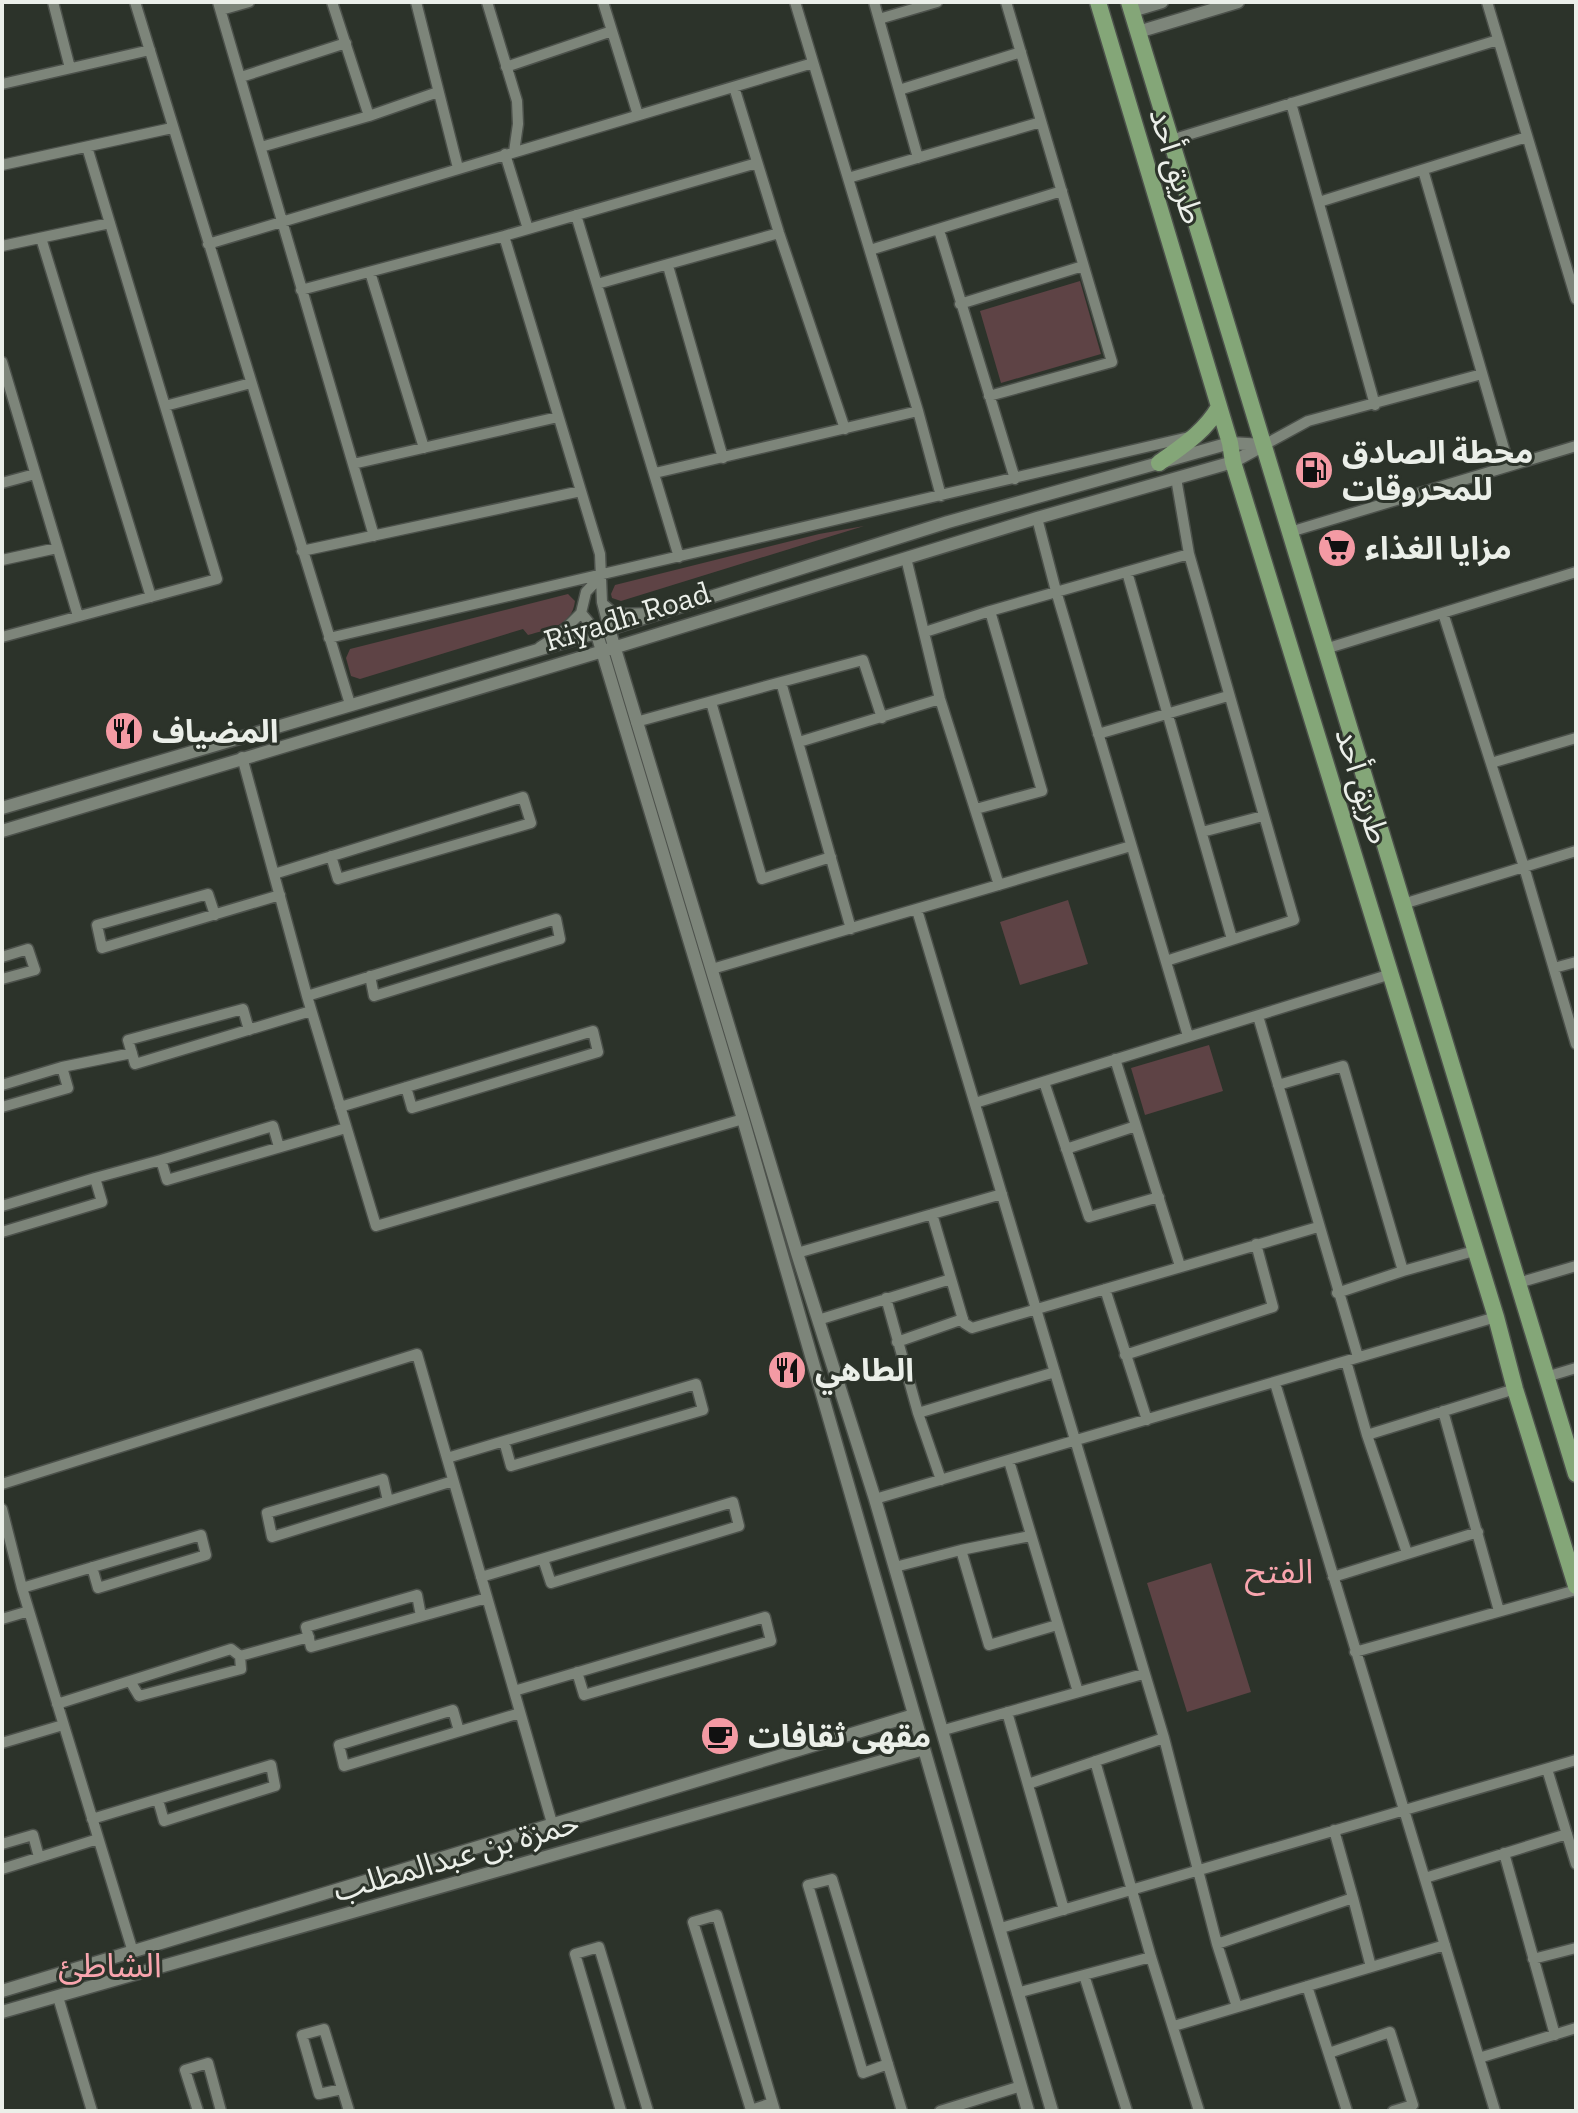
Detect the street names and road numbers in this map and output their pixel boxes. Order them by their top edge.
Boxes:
street label: طريق أحد [1140,103,1213,229]
street label: Riyadh Road [540,573,715,659]
street label: طريق أحد [1326,723,1399,849]
street label: حمزة بن عبدالمطلب [329,1803,583,1909]

